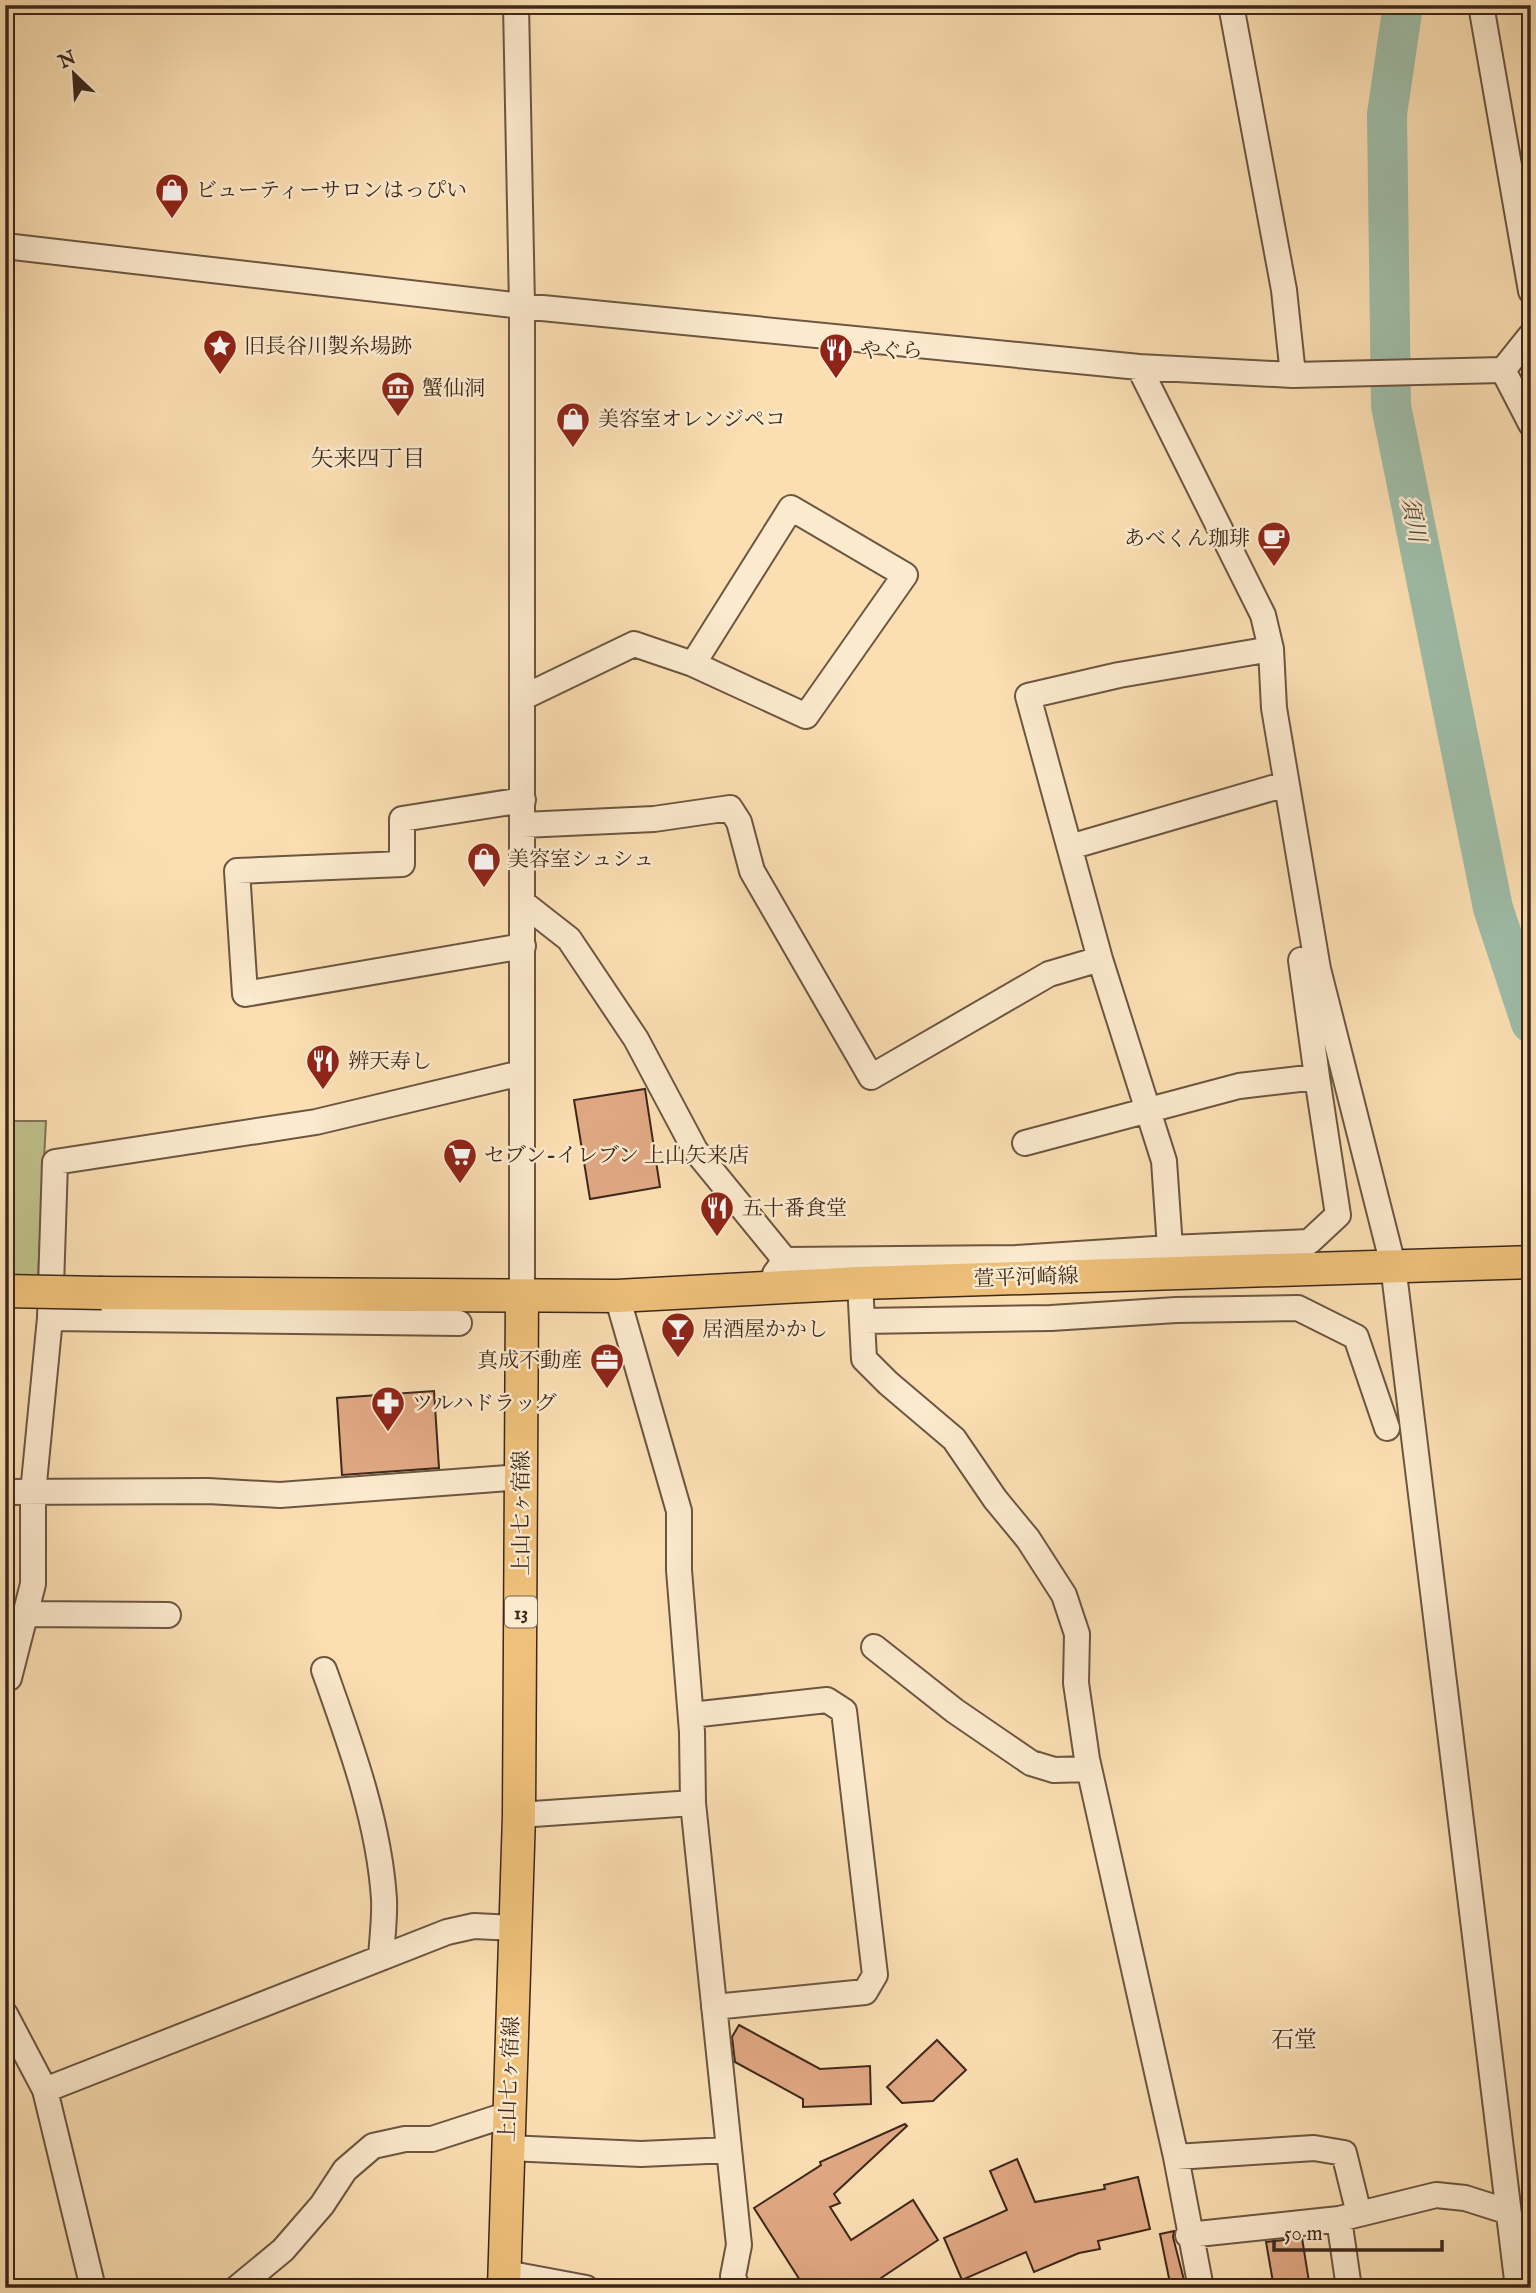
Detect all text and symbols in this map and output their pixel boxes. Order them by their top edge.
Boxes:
north arrow [38,38,108,108]
text: N [54,46,81,75]
shop icon: ビューティーサロンはっぴい [153,171,191,220]
place label: ビューティーサロンはっぴい [196,178,467,205]
place icon: 旧長谷川製糸場跡 [201,327,239,376]
restaurant icon: やぐら [817,331,855,380]
place label: 旧長谷川製糸場跡 [244,334,412,361]
place label: やぐら [860,338,923,365]
museum icon: 蟹仙洞 [379,369,417,418]
place label: 蟹仙洞 [422,376,485,403]
shop icon: 美容室オレンジペコ [554,400,592,449]
place label: 美容室オレンジペコ [598,407,786,434]
district label: 矢来四丁目 [311,445,426,474]
water label: 須川 [1394,494,1432,548]
cafe icon: あべくん珈琲 [1255,519,1293,568]
place label: あべくん珈琲 [1124,526,1250,553]
shop icon: 美容室シュシュ [465,840,503,889]
place label: 美容室シュシュ [508,847,654,874]
restaurant icon: 辨天寿し [304,1042,342,1091]
place label: 辨天寿し [348,1049,432,1076]
supermarket icon: セブン-イレブン 上山矢来店 [441,1136,479,1185]
place label: セブン-イレブン 上山矢来店 [484,1143,749,1170]
restaurant icon: 五十番食堂 [698,1189,736,1238]
place label: 五十番食堂 [742,1196,847,1223]
street label: 萱平河崎線 [973,1263,1079,1294]
bar icon: 居酒屋かかし [659,1310,697,1359]
place label: 居酒屋かかし [702,1317,828,1344]
office icon: 真成不動産 [588,1341,626,1390]
place label: 真成不動産 [477,1348,582,1375]
pharmacy icon: ツルハドラッグ [369,1384,407,1433]
place label: ツルハドラッグ [412,1391,557,1418]
street label: 上山七ヶ宿線 [509,1450,536,1576]
road number: 13 [505,1596,537,1628]
street label: 上山七ヶ宿線 [495,2016,526,2142]
district label: 石堂 [1271,2026,1317,2055]
scale bar [1274,2209,1442,2253]
text: 50 m [1284,2221,1323,2248]

